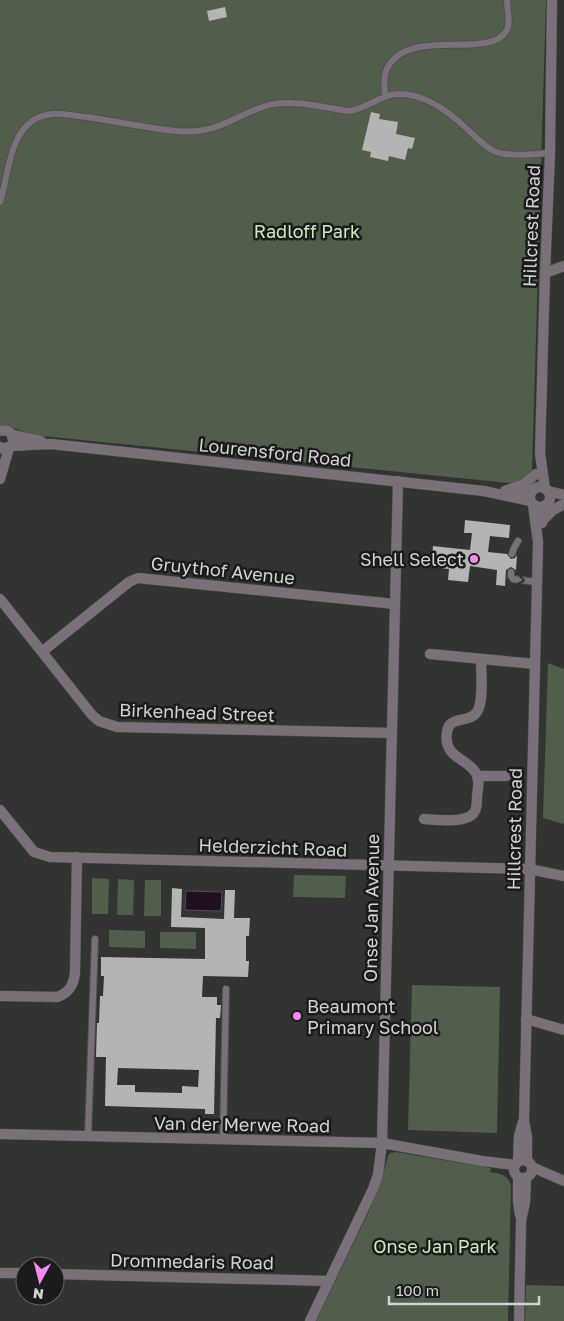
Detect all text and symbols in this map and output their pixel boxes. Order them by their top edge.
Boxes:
street label: Hillcrest Road [518,165,544,287]
park label: Radloff Park [254,220,360,242]
street label: Lourensford Road [198,433,352,471]
place label: Shell Select [360,548,464,570]
street label: Gruythof Avenue [150,551,296,589]
marker: Shell Select [468,553,480,565]
one-way arrow [517,574,526,584]
street label: Birkenhead Street [119,698,275,726]
street label: Hillcrest Road [502,768,526,890]
street label: Helderzicht Road [198,833,348,861]
street label: Onse Jan Avenue [359,834,383,982]
place label: Beaumont Primary School [307,995,439,1038]
marker: Beaumont Primary School [291,1010,303,1022]
street label: Van der Merwe Road [154,1111,330,1137]
park label: Onse Jan Park [373,1235,497,1257]
street label: Drommedaris Road [110,1249,274,1273]
north arrow [15,1256,65,1306]
scale bar [389,1274,539,1306]
text: 100 m [396,1281,439,1299]
text: N [32,1285,45,1303]

